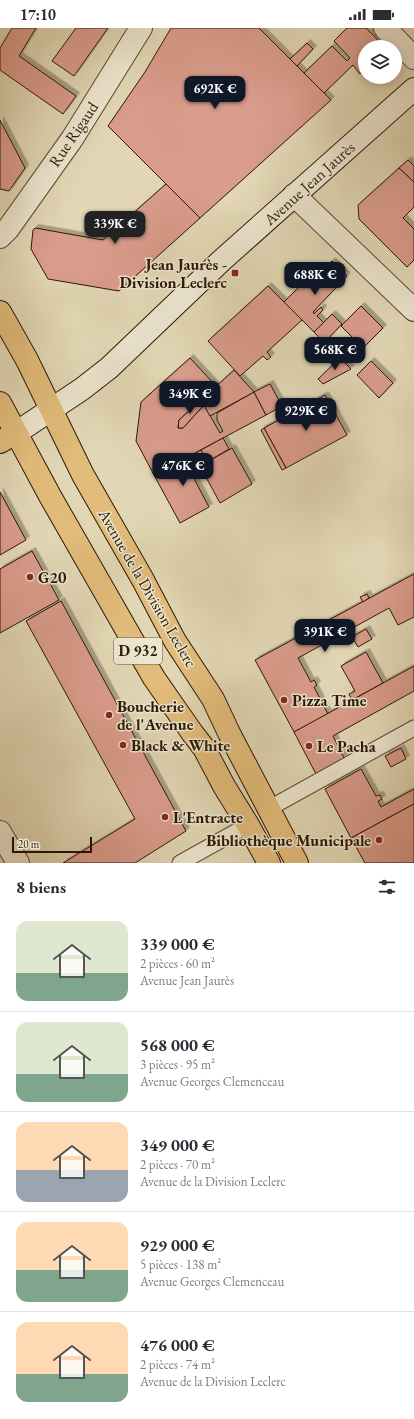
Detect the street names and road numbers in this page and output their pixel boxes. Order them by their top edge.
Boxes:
street label: Rue Rigaud [44,97,103,171]
street label: Avenue Jean Jaurès [259,137,359,231]
street label: Avenue de la Division Leclerc [93,504,202,671]
road number: D 932 [114,638,162,664]

